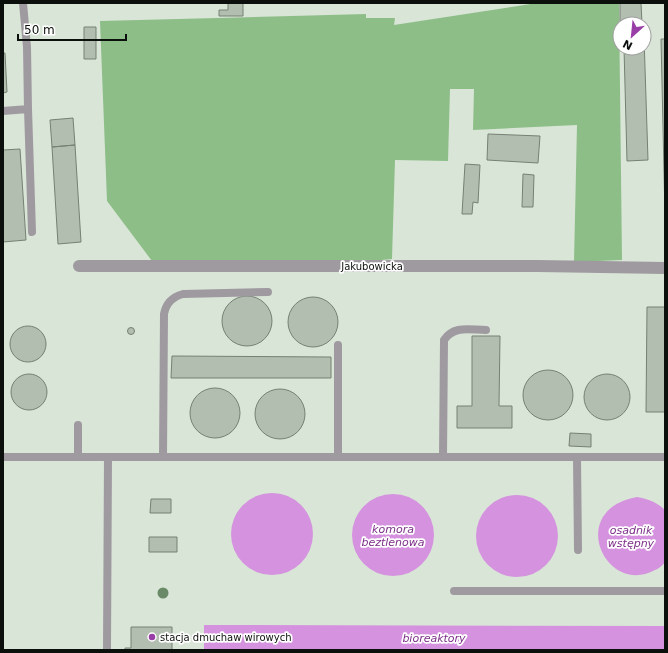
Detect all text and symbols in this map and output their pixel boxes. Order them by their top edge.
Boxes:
scale bar [18,16,126,42]
north arrow [612,16,652,56]
text: 50 m [24,23,55,37]
text: N [621,37,635,52]
street label: Jakubowicka [340,261,403,272]
water label: komora beztlenowa [361,523,425,549]
water label: osadnik wstępny [608,524,655,550]
marker: stacja dmuchaw wirowych [147,632,157,642]
place label: stacja dmuchaw wirowych [160,632,292,643]
water label: bioreaktory [402,632,466,645]

